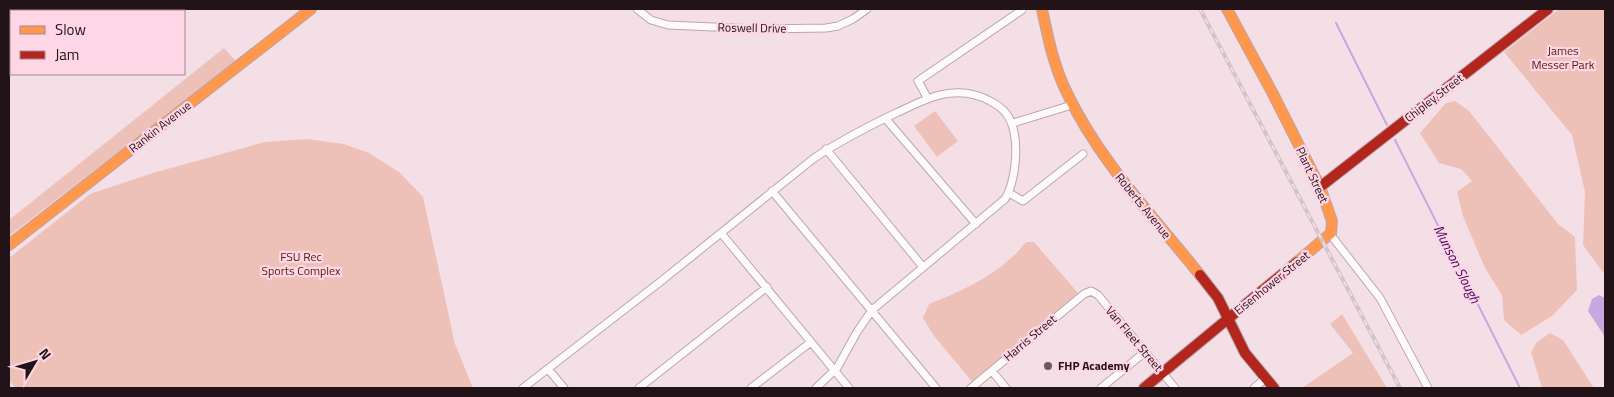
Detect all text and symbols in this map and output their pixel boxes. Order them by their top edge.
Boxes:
legend [10,10,185,75]
street label: Roswell Drive [717,17,787,38]
text: Slow [55,18,86,41]
park label: James Messer Park [1531,41,1595,74]
text: Jam [55,43,79,66]
street label: Chipley Street [1400,68,1468,127]
street label: Rankin Avenue [124,96,195,157]
street label: Plant Street [1291,144,1334,207]
street label: Roberts Avenue [1111,169,1176,243]
water label: Munson Slough [1429,221,1487,307]
street label: Eisenhower Street [1230,245,1314,319]
park label: FSU Rec Sports Complex [261,247,341,280]
street label: Van Fleet Street [1101,302,1168,376]
street label: Harris Street [999,309,1061,366]
north arrow [10,337,60,387]
text: N [34,343,57,364]
place label: FHP Academy [1058,356,1130,375]
marker: FHP Academy [1042,360,1054,372]

